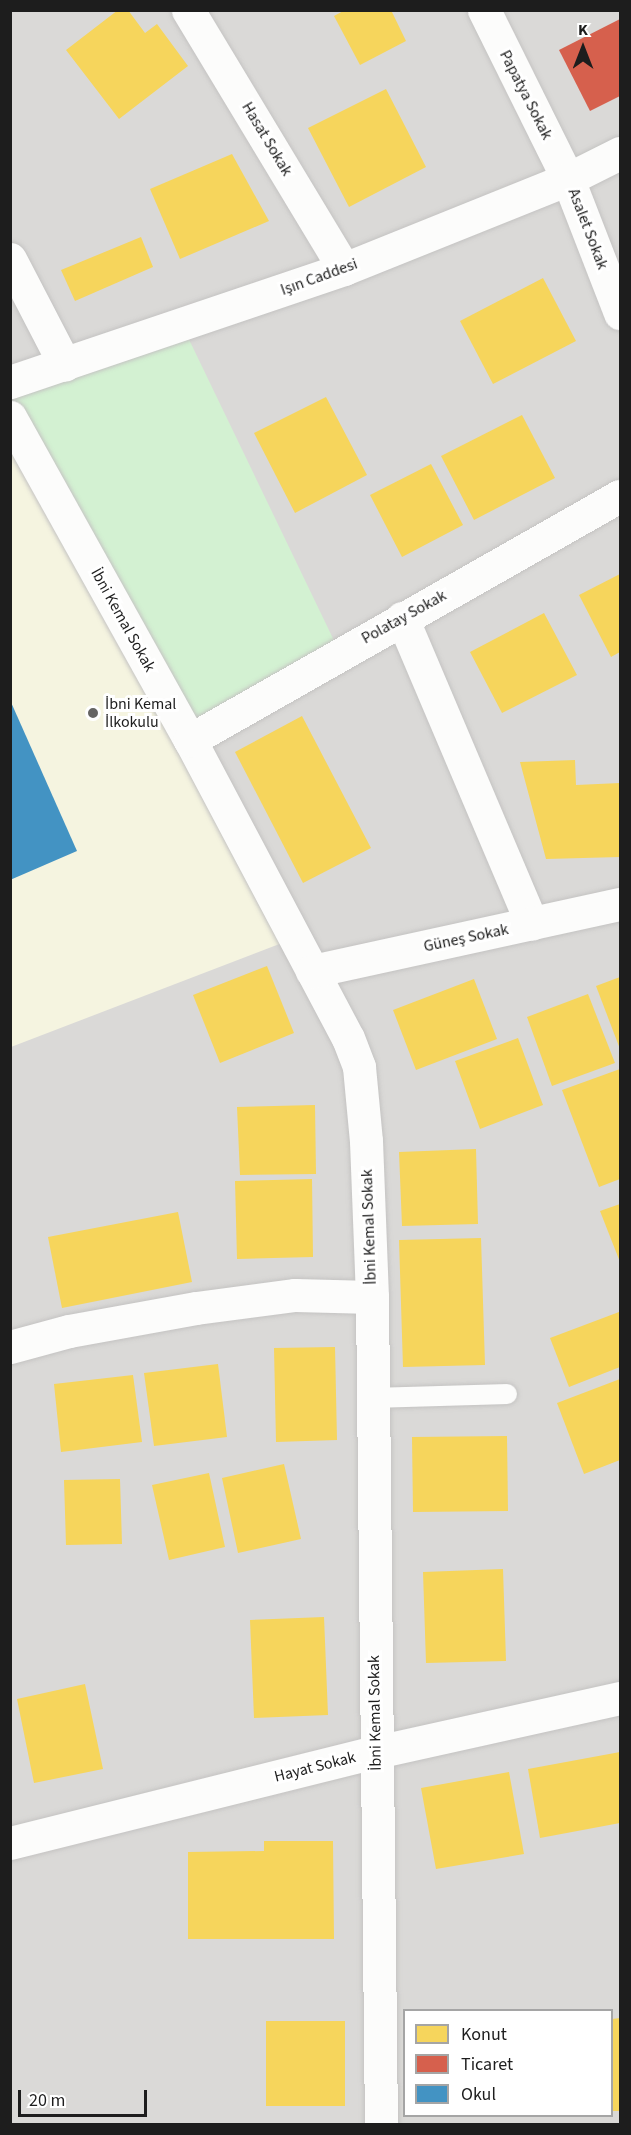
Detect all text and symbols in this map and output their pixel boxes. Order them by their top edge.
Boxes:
north arrow [553,18,613,78]
text: K [578,19,588,41]
street label: Papatya Sokak [495,47,557,143]
street label: Hasat Sokak [237,99,297,179]
street label: Asalet Sokak [564,186,612,272]
street label: Işın Caddesi [278,254,360,300]
street label: İbni Kemal Sokak [87,565,159,675]
street label: Polatay Sokak [358,586,450,648]
place label: İbni Kemal İlkokulu [105,694,176,732]
marker: İbni Kemal İlkokulu [86,706,100,720]
street label: Güneş Sokak [422,920,510,956]
street label: İbni Kemal Sokak [357,1169,381,1285]
street label: İbni Kemal Sokak [364,1655,386,1771]
street label: Hayat Sokak [272,1748,358,1786]
legend [403,2009,613,2117]
text: Konut [461,2022,507,2047]
text: Ticaret [461,2052,513,2077]
scale bar [21,2078,150,2116]
text: Okul [461,2082,496,2107]
text: 20 m [29,2088,65,2113]

